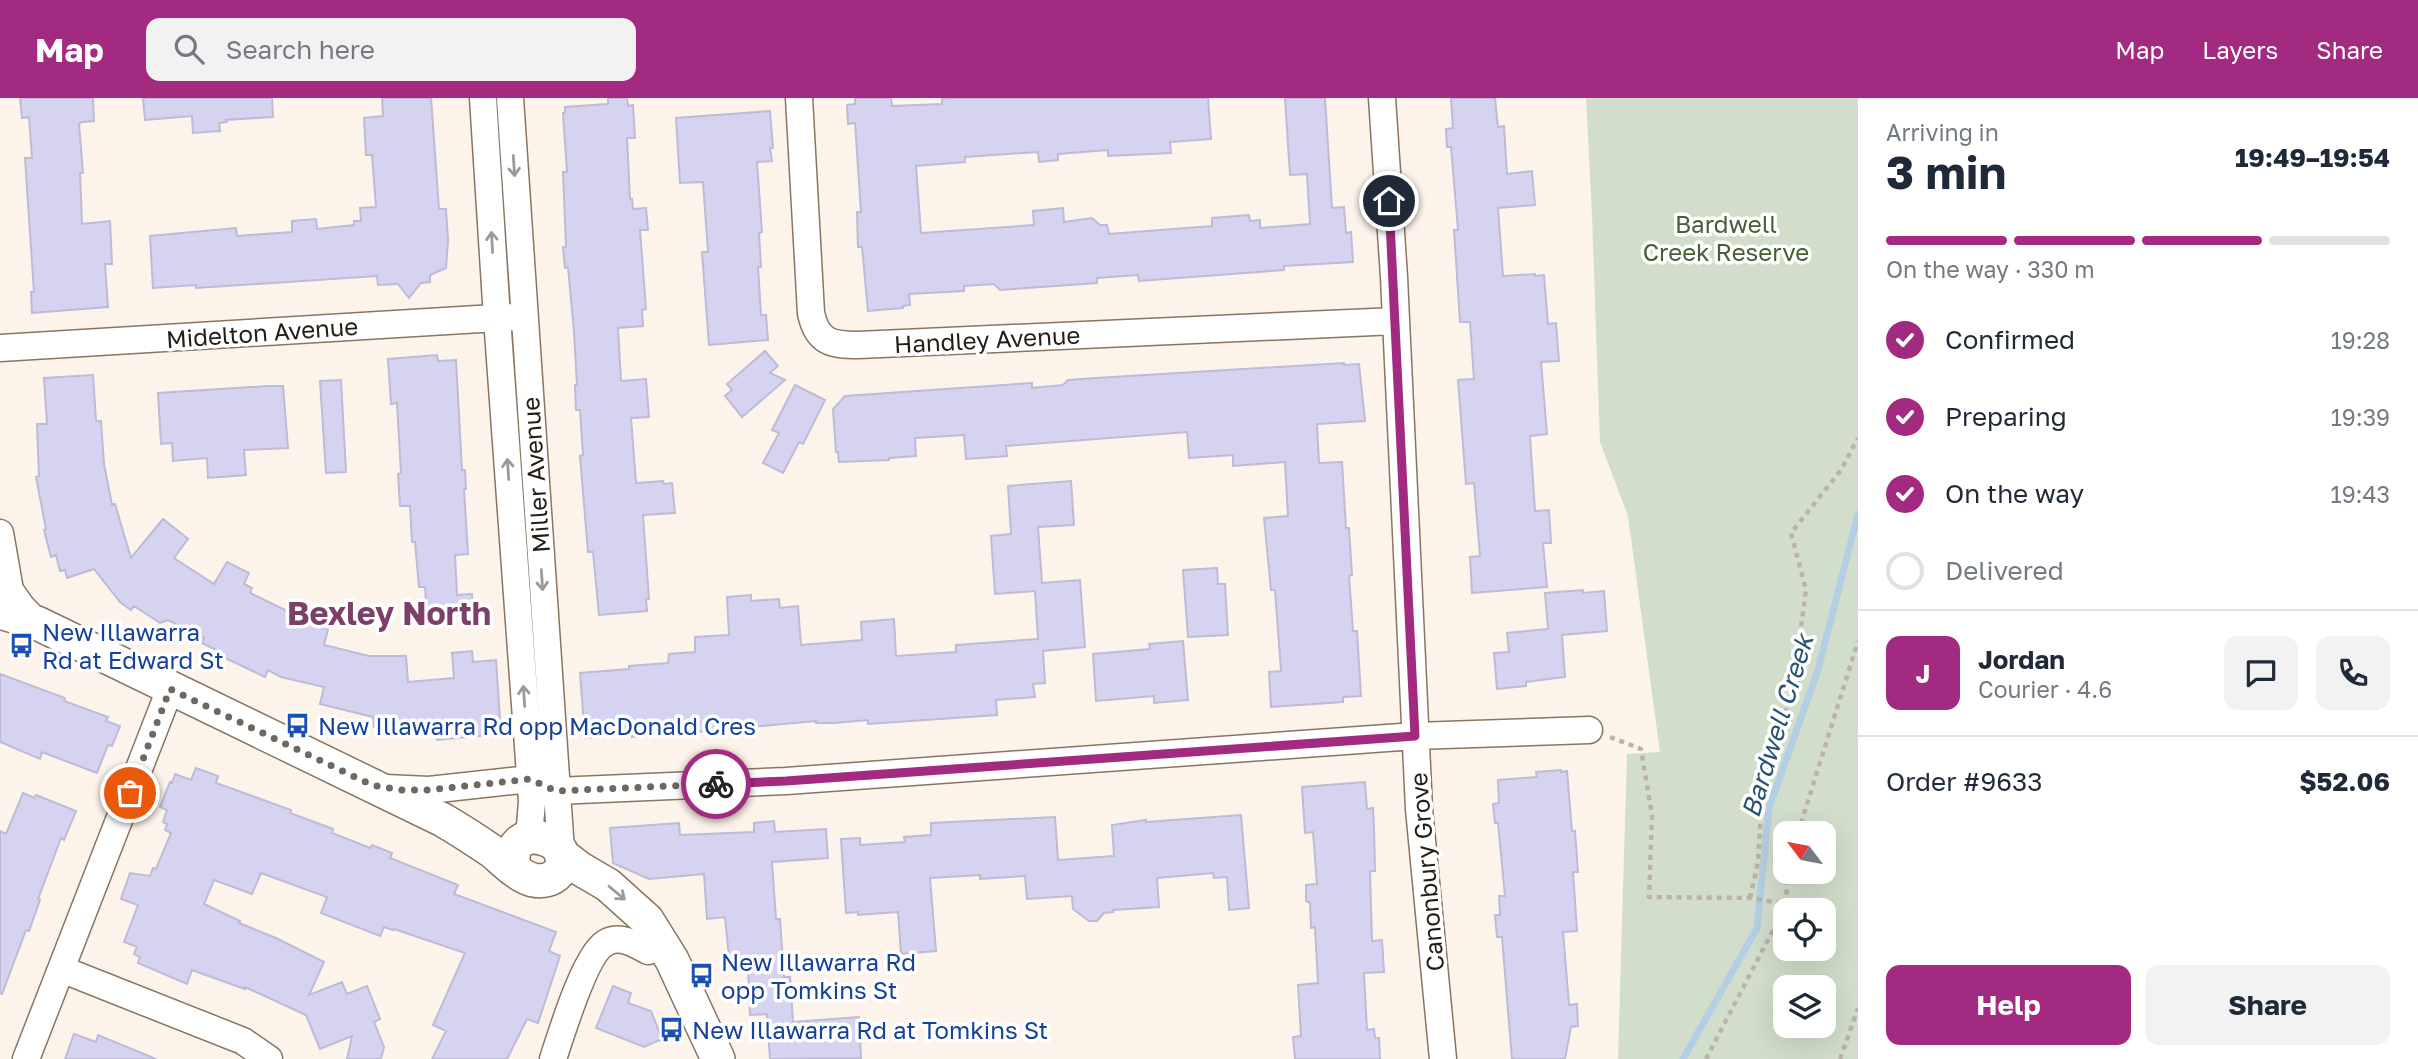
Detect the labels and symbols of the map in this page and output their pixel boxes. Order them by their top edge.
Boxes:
one-way arrow [508,154,521,177]
pin [1359,171,1419,231]
park label: Bardwell Creek Reserve [1643,209,1809,266]
one-way arrow [485,231,498,254]
street label: Midelton Avenue [165,311,359,353]
street label: Handley Avenue [893,320,1081,358]
street label: Miller Avenue [515,396,555,554]
one-way arrow [501,458,514,481]
one-way arrow [535,568,548,591]
district label: Bexley North [287,594,491,632]
place label: New Illawarra Rd at Edward St [42,617,224,674]
water label: Bardwell Creek [1734,629,1820,821]
bus stop icon: New Illawarra Rd at Edward St [8,631,36,659]
one-way arrow [517,685,530,708]
bus stop icon: New Illawarra Rd opp MacDonald Cres [284,711,312,739]
place label: New Illawarra Rd opp MacDonald Cres [318,711,756,740]
courier [681,749,751,819]
pin [100,763,160,823]
street label: Canonbury Grove [1403,771,1449,973]
north arrow [1773,821,1836,884]
one-way arrow [608,884,626,900]
place label: New Illawarra Rd opp Tomkins St [721,947,916,1004]
bus stop icon: New Illawarra Rd opp Tomkins St [687,961,715,989]
bus stop icon: New Illawarra Rd at Tomkins St [658,1015,686,1043]
place label: New Illawarra Rd at Tomkins St [692,1015,1048,1044]

